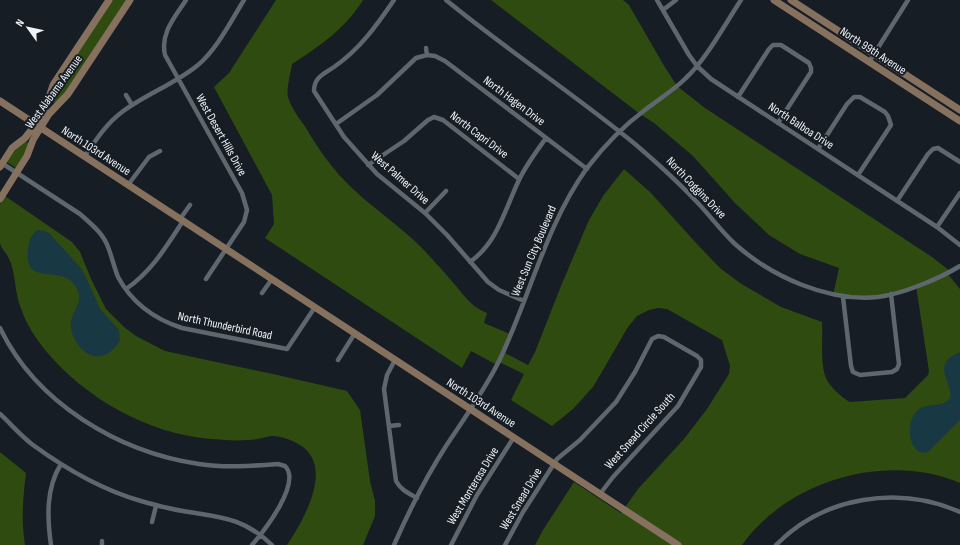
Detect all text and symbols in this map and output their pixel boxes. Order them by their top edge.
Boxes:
north arrow [8,8,48,48]
text: N [13,17,27,29]
street label: North 99th Avenue [837,24,909,78]
street label: West Alabama Avenue [22,52,86,132]
street label: North Hagen Drive [480,73,548,129]
street label: West Desert Hills Drive [192,91,250,179]
street label: North Balboa Drive [765,99,837,153]
street label: North Capri Drive [447,108,511,162]
street label: North 103rd Avenue [59,123,134,179]
street label: West Palmer Drive [368,148,433,208]
street label: North Coggins Drive [663,154,729,222]
street label: West Sun City Boulevard [508,203,560,299]
street label: North Thunderbird Road [176,309,274,343]
street label: North 103rd Avenue [444,375,519,431]
street label: West Snead Circle South [602,390,678,472]
street label: West Monterosa Drive [444,444,502,528]
street label: West Snead Drive [497,465,546,533]

